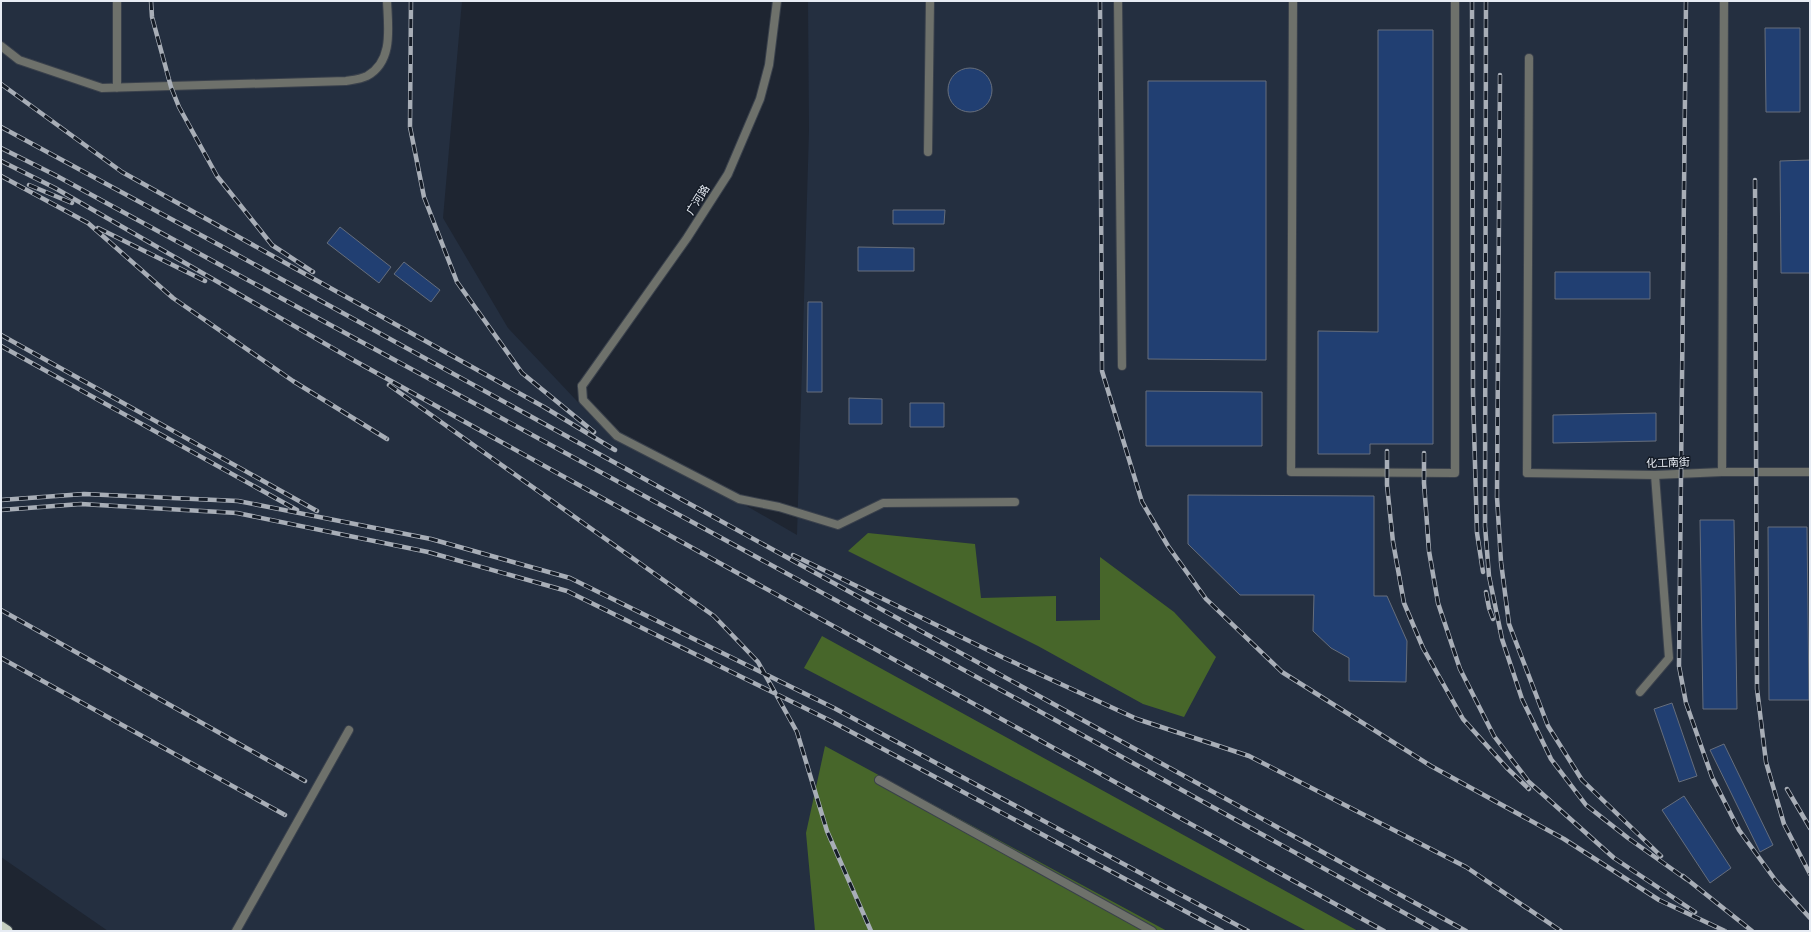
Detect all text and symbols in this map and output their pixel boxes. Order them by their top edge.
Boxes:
street label: 广河路 [684,183,712,217]
street label: 化工南街 [1646,456,1690,470]

